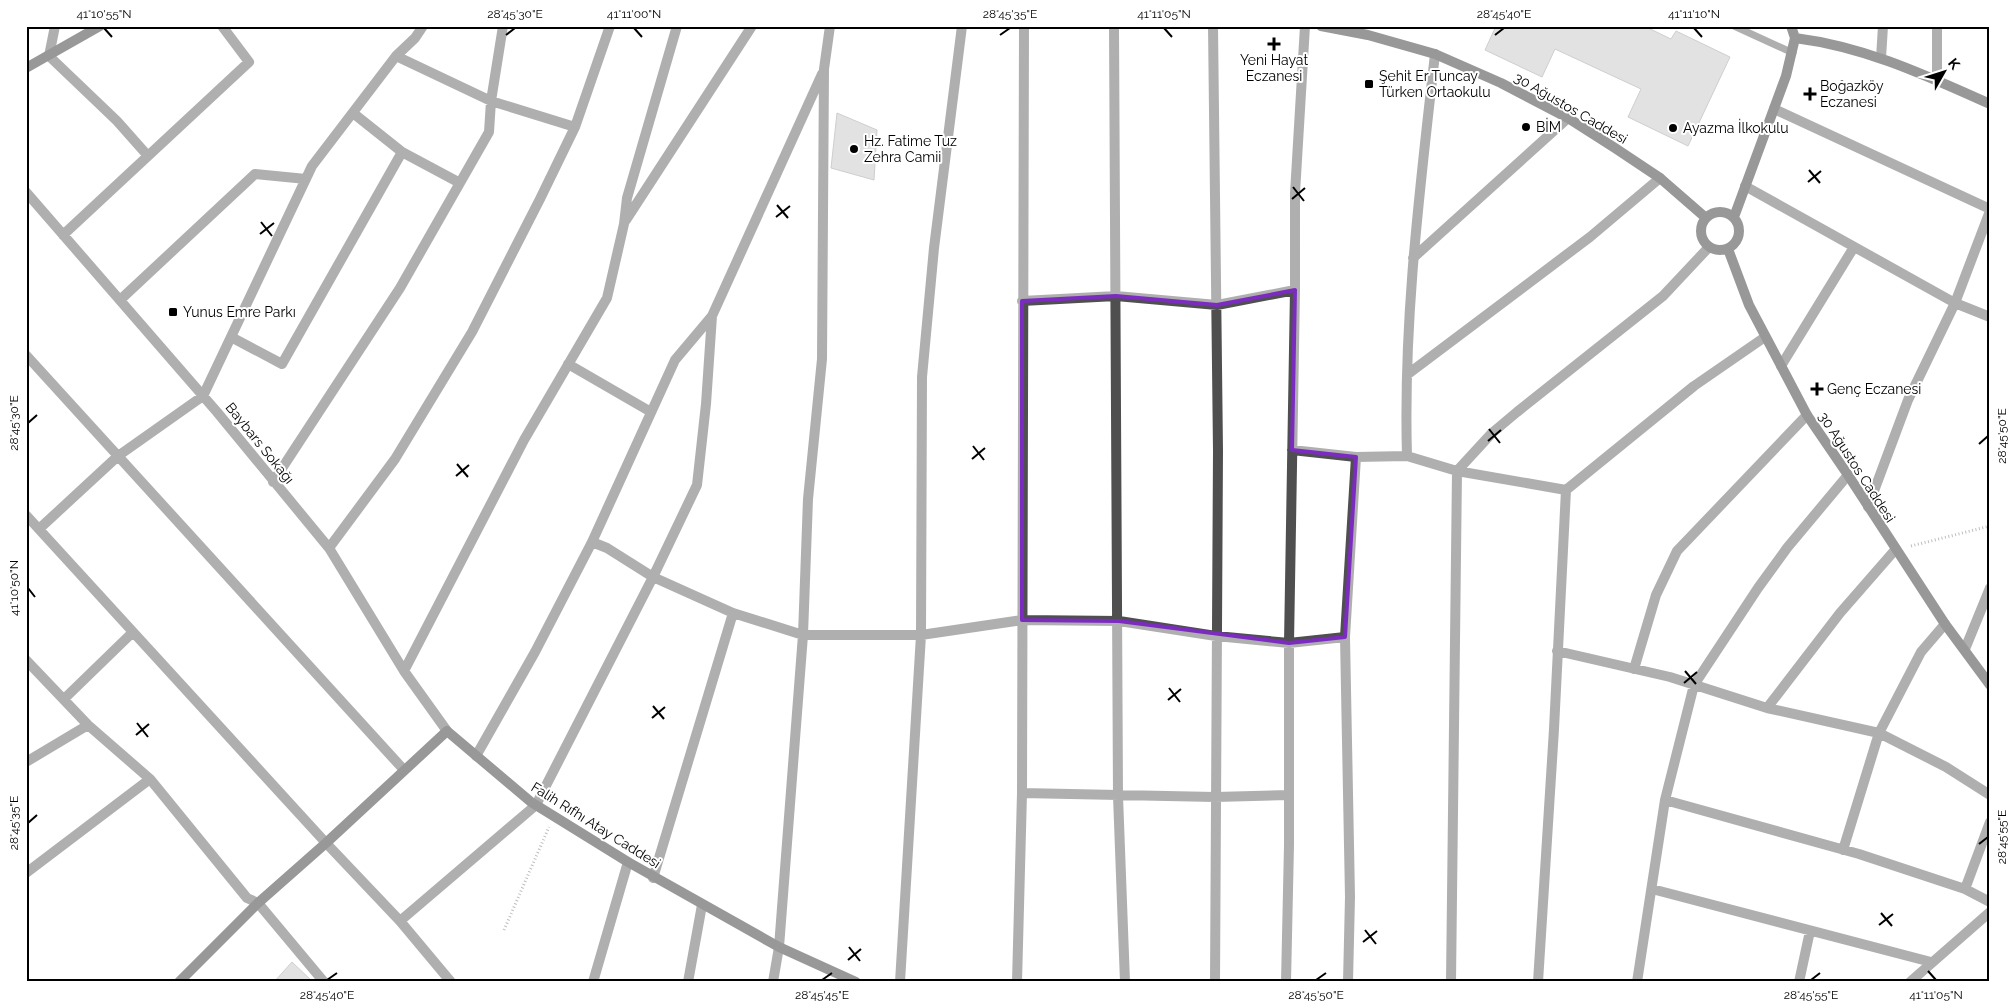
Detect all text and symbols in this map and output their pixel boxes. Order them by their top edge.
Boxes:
text: 41°10'55"N [76,7,132,21]
text: 28°45'30"E [487,7,543,21]
text: 41°11'00"N [607,7,661,21]
text: 28°45'35"E [983,7,1037,21]
text: 41°11'05"N [1137,7,1191,21]
text: 28°45'40"E [1477,7,1531,21]
text: 41°11'10"N [1668,7,1720,21]
marker: Yeni Hayat Eczanesi [1268,38,1280,50]
north arrow [1918,48,1968,98]
place label: Yeni Hayat Eczanesi [1240,52,1308,84]
text: K [1945,55,1964,73]
place label: Şehit Er Tuncay Türken Ortaokulu [1379,68,1490,100]
street label: 30 Ağustos Caddesi [1512,69,1630,147]
marker: Şehit Er Tuncay Türken Ortaokulu [1363,78,1375,90]
place label: Boğazköy Eczanesi [1820,78,1884,110]
marker: Boğazköy Eczanesi [1804,88,1816,100]
place label: BİM [1536,117,1561,135]
place label: Ayazma İlkokulu [1683,118,1788,136]
marker: BİM [1520,121,1532,133]
marker: Ayazma İlkokulu [1667,122,1679,134]
place label: Hz. Fatime Tuz Zehra Camii [864,133,957,165]
marker: Hz. Fatime Tuz Zehra Camii [848,143,860,155]
place label: Yunus Emre Parkı [183,304,296,320]
marker: Yunus Emre Parkı [167,306,179,318]
place label: Genç Eczanesi [1827,381,1921,397]
marker: Genç Eczanesi [1811,383,1823,395]
text: 28°45'30"E [7,395,21,451]
street label: Baybars Sokağı [223,399,297,487]
text: 28°45'50"E [1995,408,2009,464]
street label: 30 Ağustos Caddesi [1815,409,1899,525]
text: 41°10'50"N [7,560,21,616]
street label: Falih Rıfhı Atay Caddesi [528,779,664,871]
text: 28°45'35"E [7,796,21,850]
text: 28°45'55"E [1995,810,2009,864]
text: 28°45'40"E [300,988,354,1002]
text: 28°45'45"E [795,988,849,1002]
text: 28°45'50"E [1288,988,1344,1002]
text: 28°45'55"E [1784,988,1838,1002]
text: 41°11'05"N [1909,988,1963,1002]

